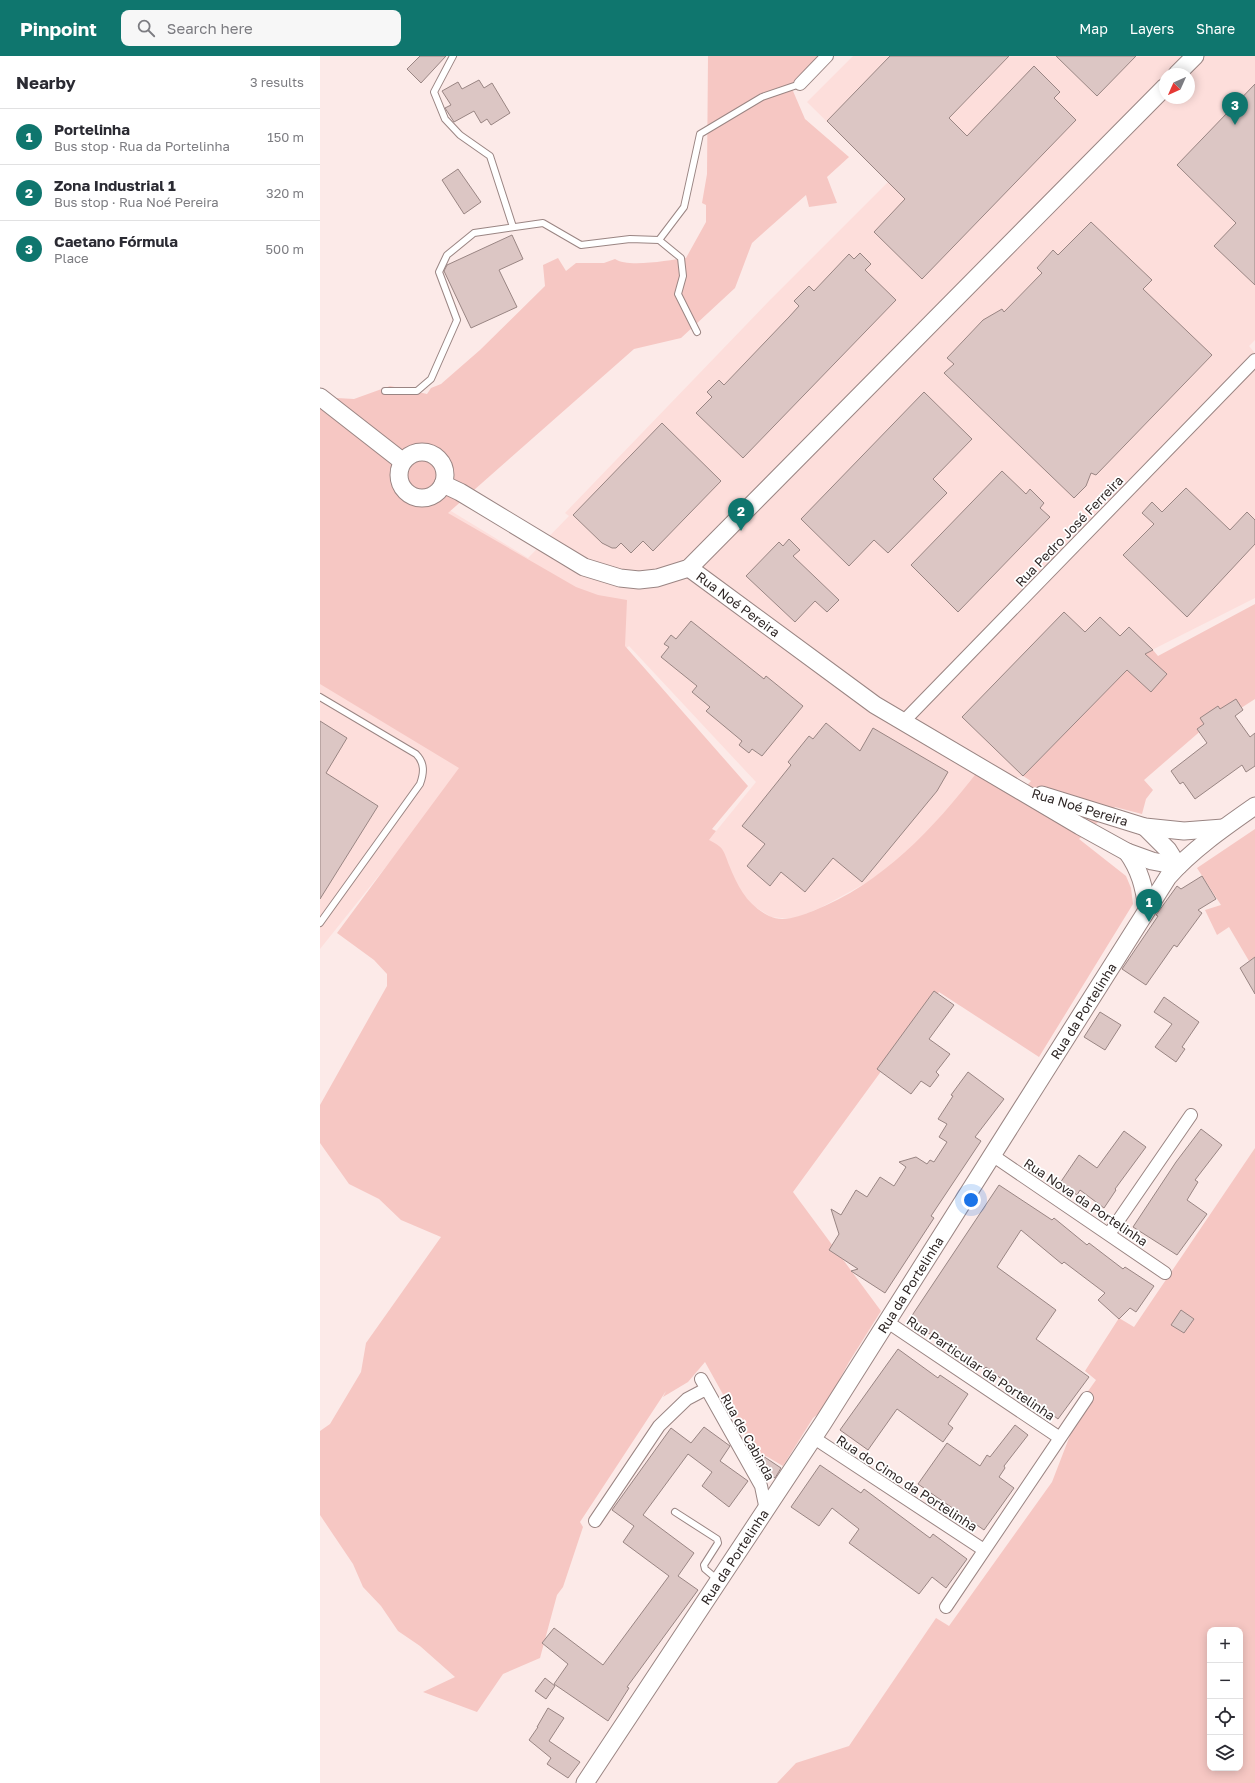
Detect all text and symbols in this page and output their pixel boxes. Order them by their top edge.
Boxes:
search box [121,10,401,46]
text: Pinpoint [20,17,97,40]
icon: search [135,17,157,39]
text: Search here [167,19,253,37]
text: Map [1079,20,1108,37]
text: Layers [1130,20,1174,37]
text: Share [1196,20,1235,37]
north arrow [1159,68,1195,104]
text: Nearby [16,72,76,93]
text: 3 results [250,74,304,90]
pin: 3 [1222,92,1248,125]
text: Portelinha [54,120,130,138]
text: 1 [26,129,32,145]
text: 150 m [267,129,304,145]
text: Bus stop · Rua da Portelinha [54,138,230,154]
text: Zona Industrial 1 [54,176,176,194]
text: 2 [25,185,33,201]
text: 320 m [266,185,304,201]
text: Bus stop · Rua Noé Pereira [54,194,219,210]
text: Caetano Fórmula [54,232,178,250]
text: 3 [25,241,33,257]
text: 500 m [266,241,304,257]
text: Place [54,250,89,266]
street label: Rua Pedro José Ferreira [1012,472,1126,590]
pin: 2 [728,498,754,531]
street label: Rua Noé Pereira [693,568,783,640]
street label: Rua Noé Pereira [1030,785,1130,829]
pin: 1 [1136,889,1162,922]
street label: Rua da Portelinha [1047,960,1120,1062]
street label: Rua Nova da Portelinha [1021,1155,1151,1249]
your location [961,1190,981,1210]
street label: Rua da Portelinha [874,1234,947,1336]
street label: Rua Particular da Portelinha [904,1312,1058,1424]
street label: Rua de Cabinda [718,1391,778,1483]
street label: Rua do Cimo da Portelinha [834,1431,980,1535]
street label: Rua da Portelinha [697,1506,772,1608]
map controls [1207,1627,1243,1771]
button: + [1207,1627,1243,1663]
button: − [1207,1663,1243,1699]
button: locate [1207,1699,1243,1735]
button: layers [1207,1735,1243,1771]

